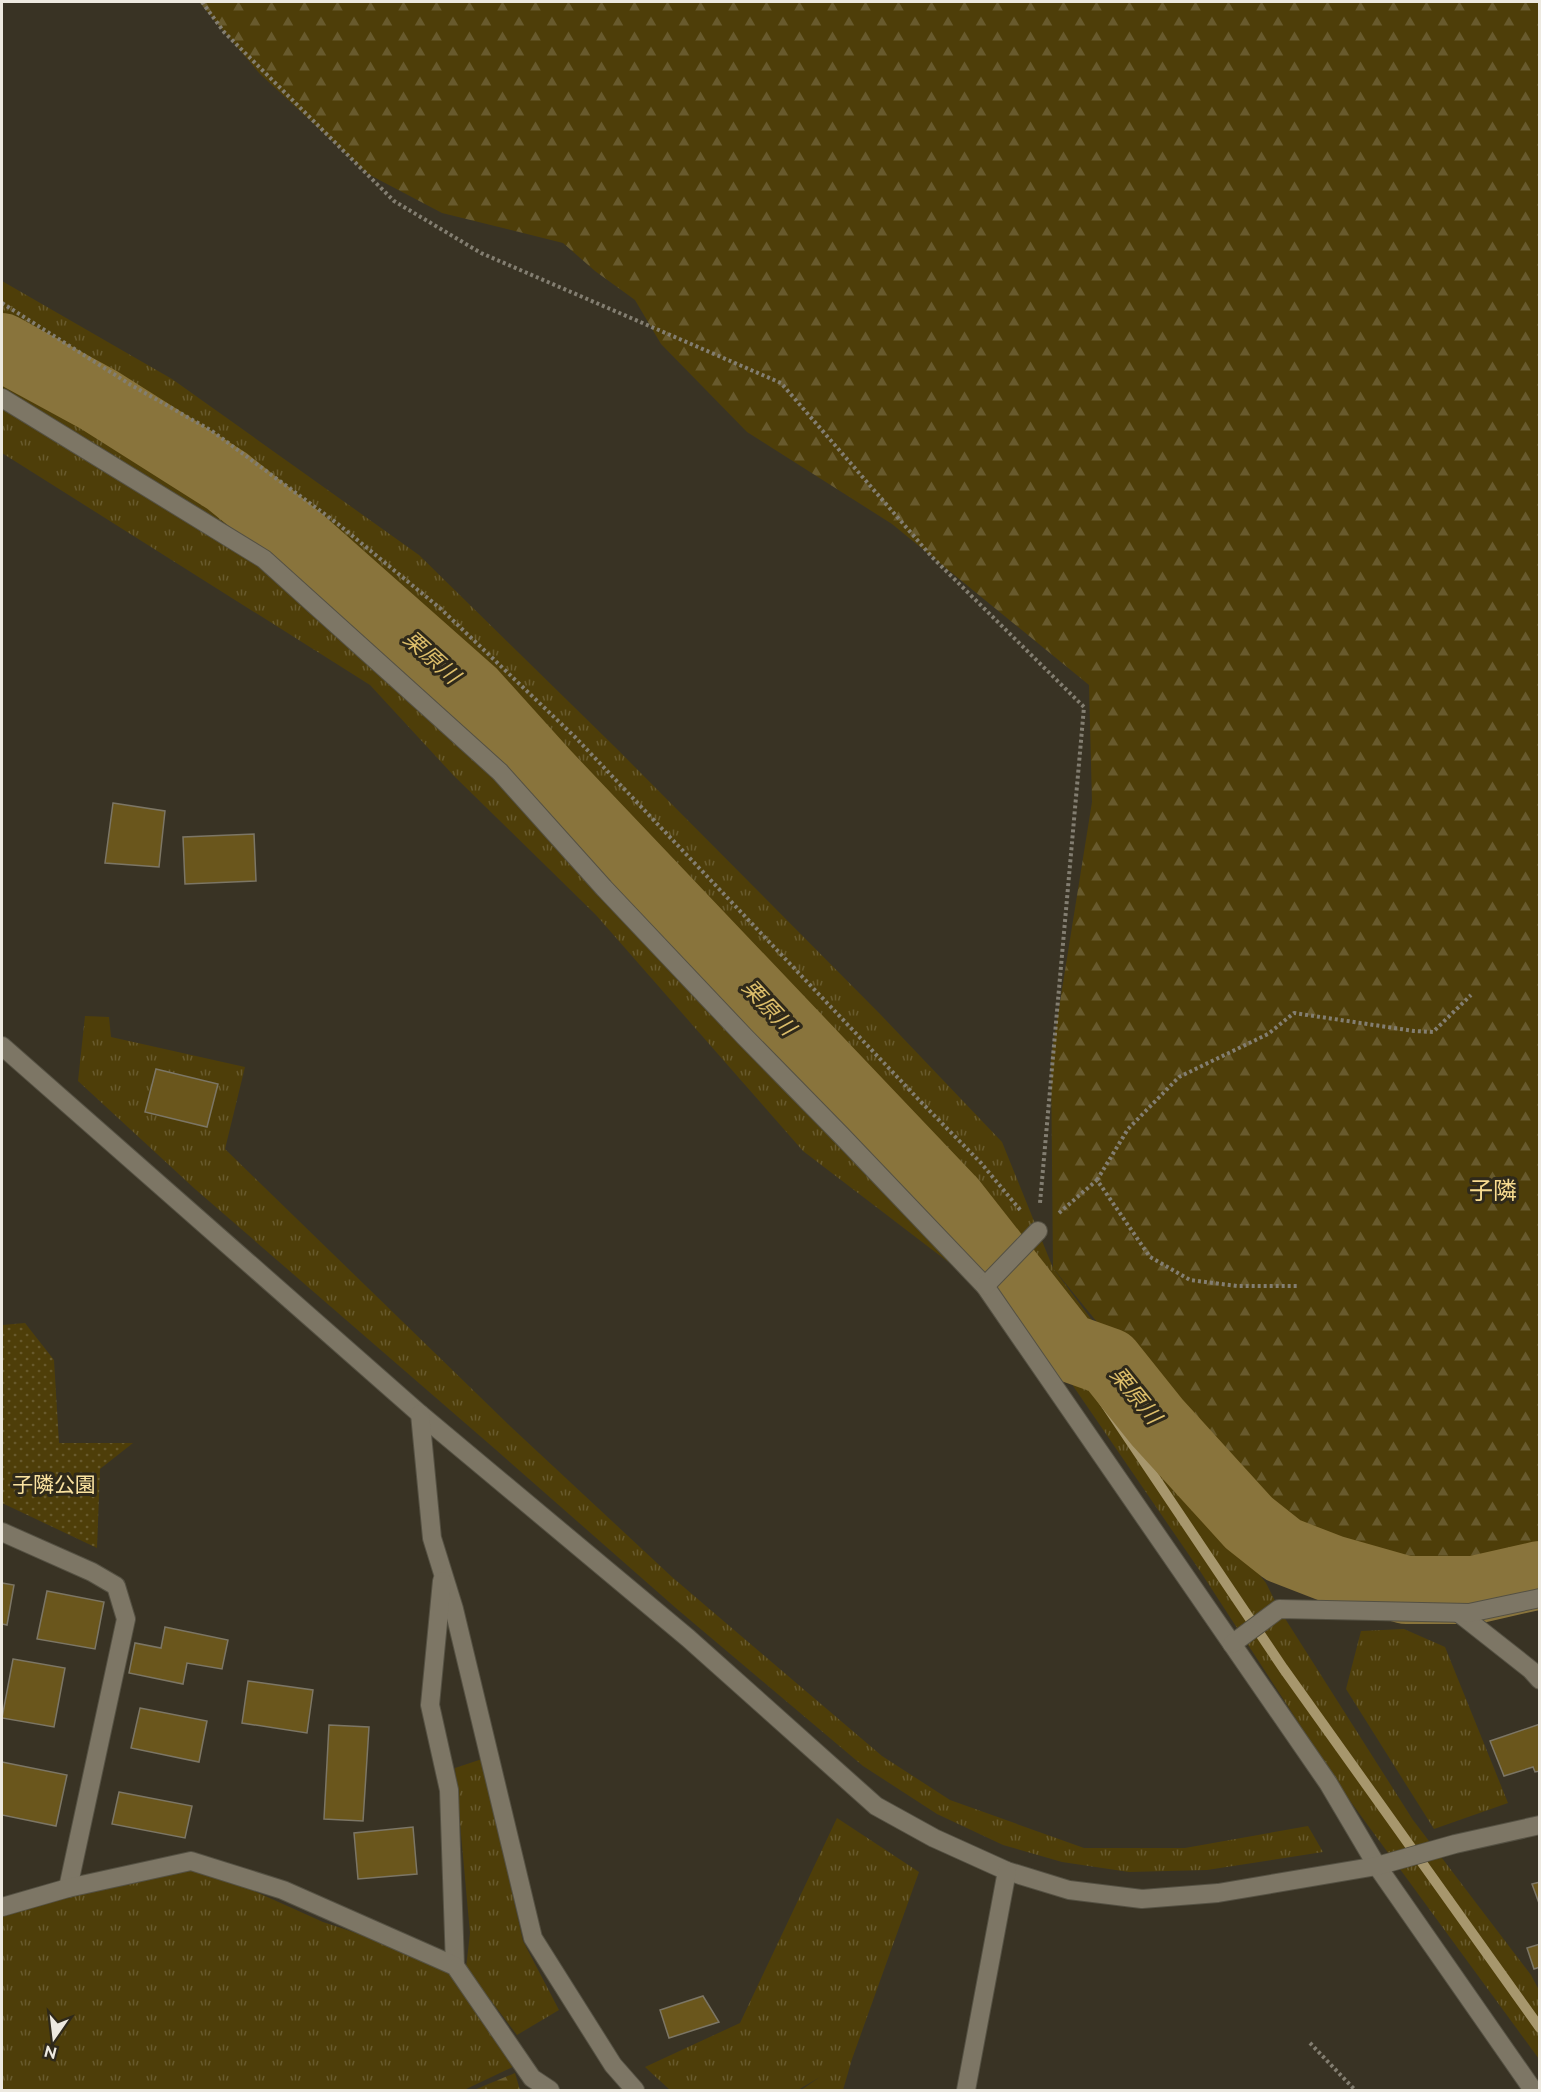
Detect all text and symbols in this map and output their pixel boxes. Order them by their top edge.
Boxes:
water label: 栗原川 [399,625,467,690]
water label: 栗原川 [737,974,802,1041]
district label: 子隣 [1469,1176,1517,1205]
water label: 栗原川 [1105,1361,1168,1430]
park label: 子隣公園 [12,1472,96,1497]
north arrow [24,2008,84,2068]
text: N [42,2041,59,2063]

